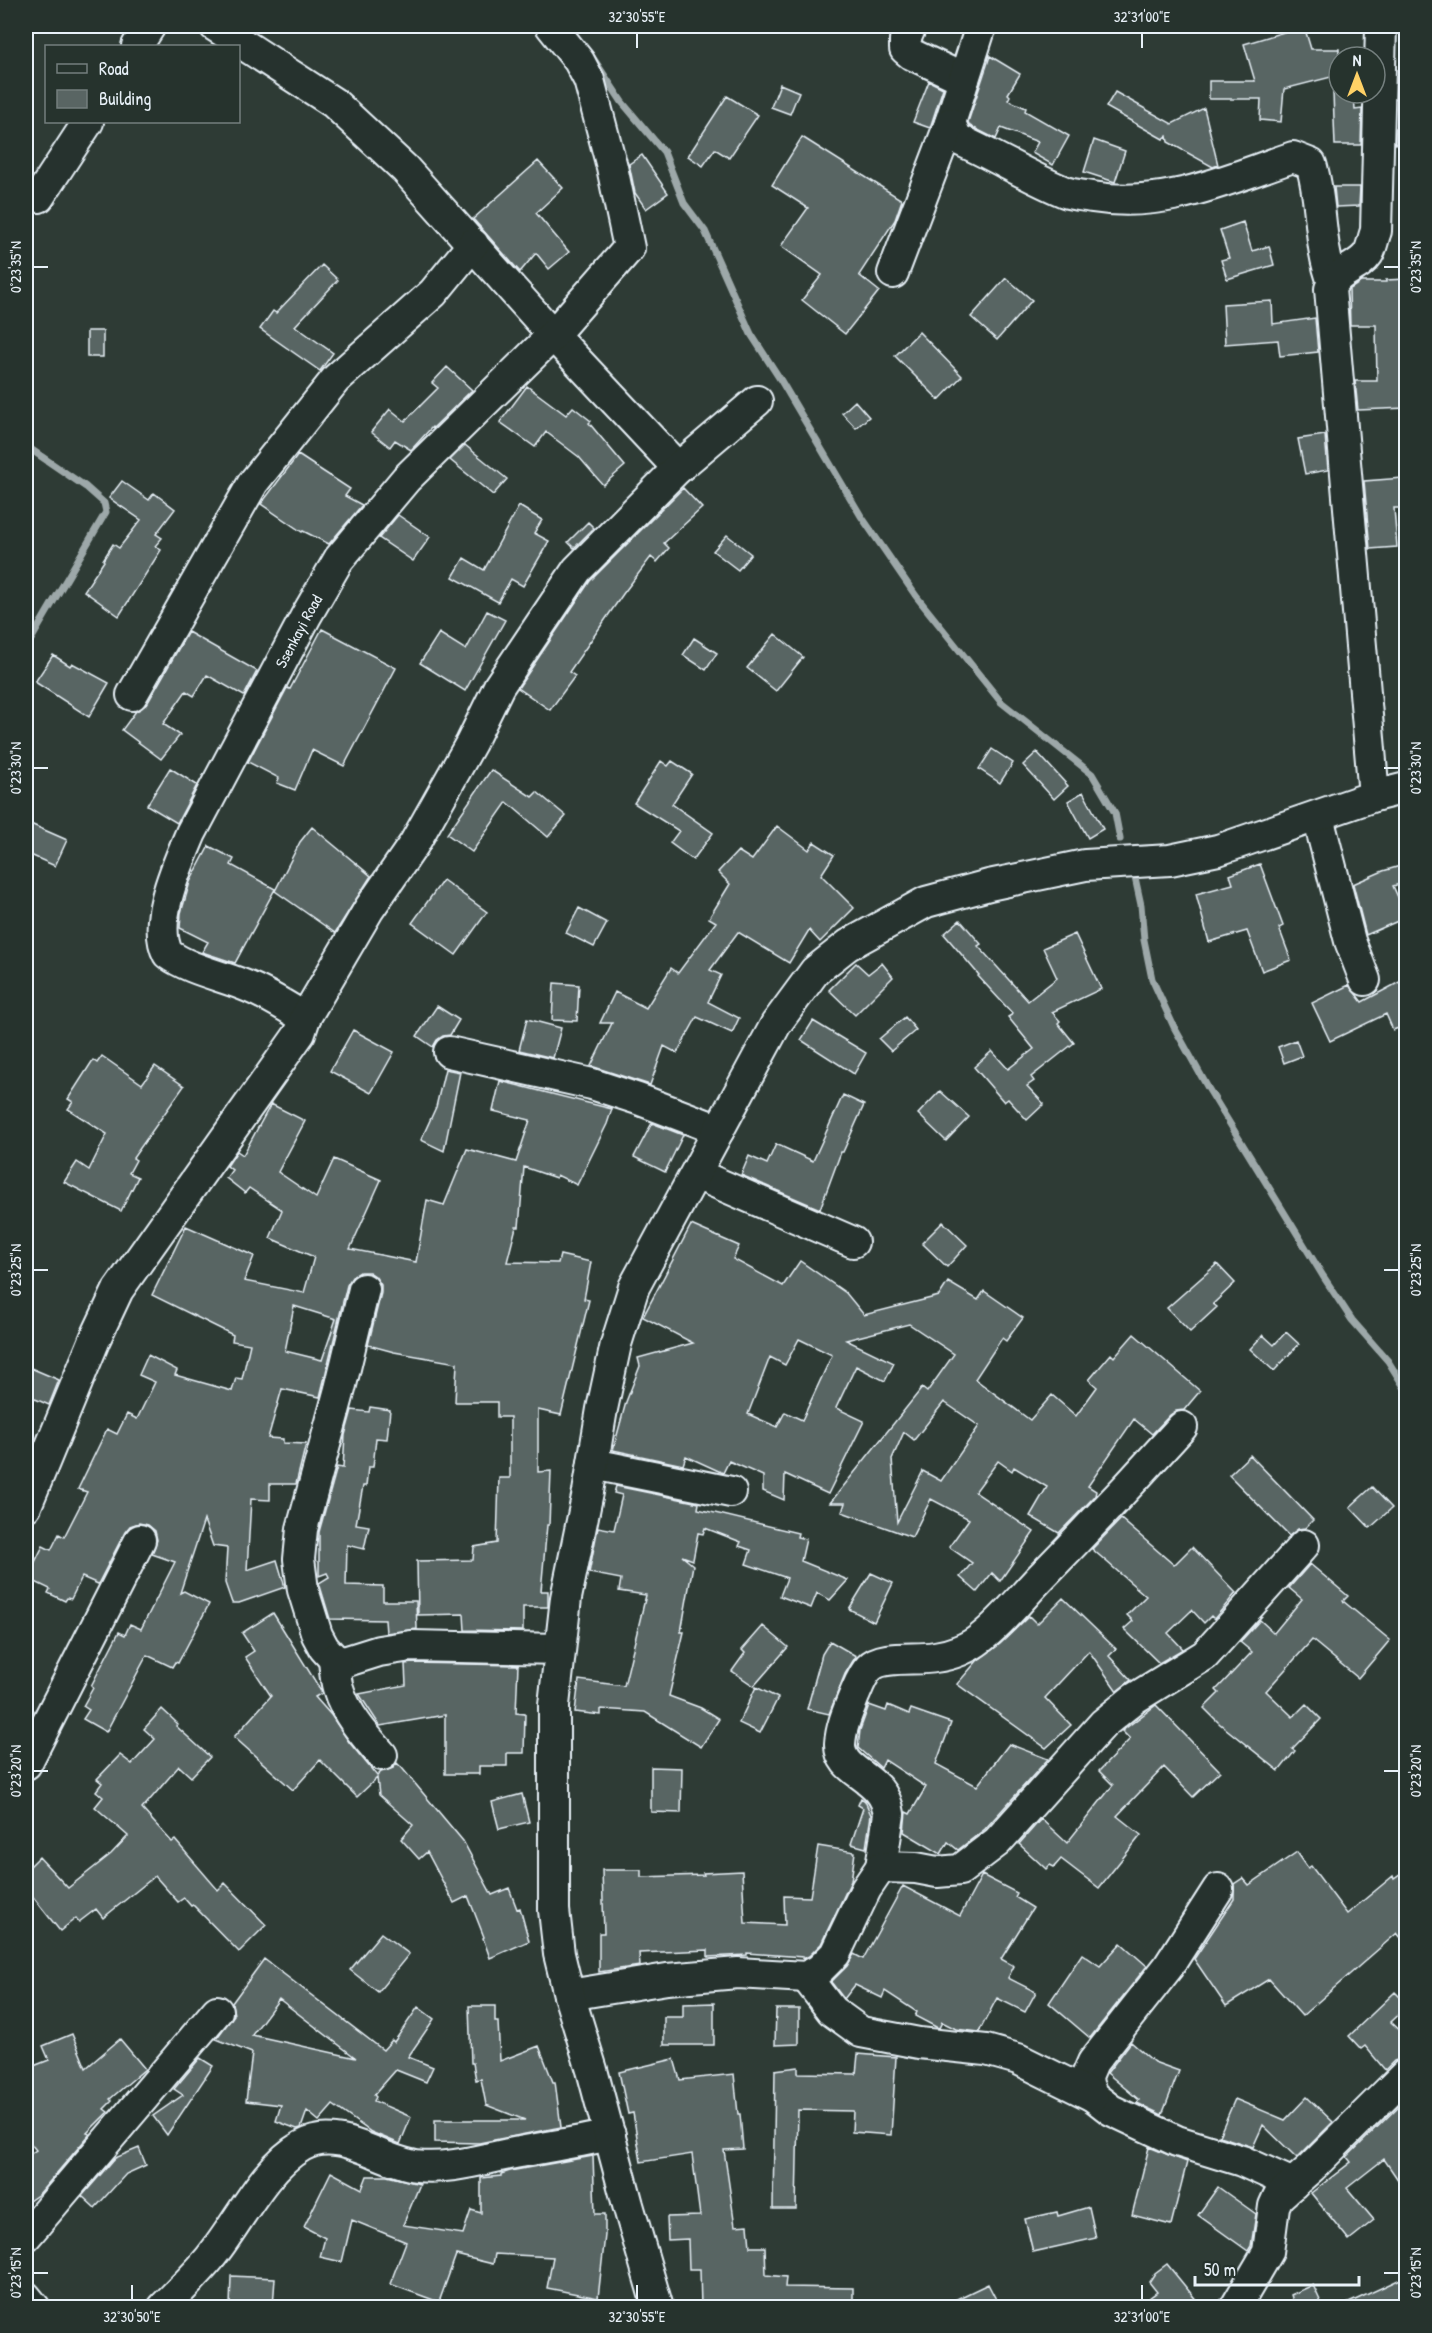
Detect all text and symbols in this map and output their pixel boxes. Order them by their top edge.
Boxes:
text: 32°30'55"E [609,6,666,27]
text: 32°31'00"E [1114,6,1171,27]
legend [45,45,240,123]
north arrow [1327,45,1387,105]
text: N [1353,49,1362,71]
text: Road [99,56,129,81]
text: Building [99,86,151,111]
text: 0°23'35"N [5,241,26,293]
text: 0°23'35"N [1405,241,1426,293]
street label: Ssenkayi Road [270,590,327,672]
text: 0°23'30"N [5,742,26,794]
text: 0°23'30"N [1405,742,1426,794]
text: 0°23'25"N [5,1244,26,1296]
text: 0°23'25"N [1405,1244,1426,1296]
text: 0°23'20"N [5,1745,26,1797]
text: 0°23'20"N [1405,1745,1426,1797]
text: 0°23'15"N [5,2248,26,2298]
text: 0°23'15"N [1405,2248,1426,2298]
scale bar [1195,2249,1358,2287]
text: 50 m [1204,2257,1236,2282]
text: 32°30'50"E [103,2306,161,2327]
text: 32°30'55"E [609,2306,666,2327]
text: 32°31'00"E [1114,2306,1171,2327]

